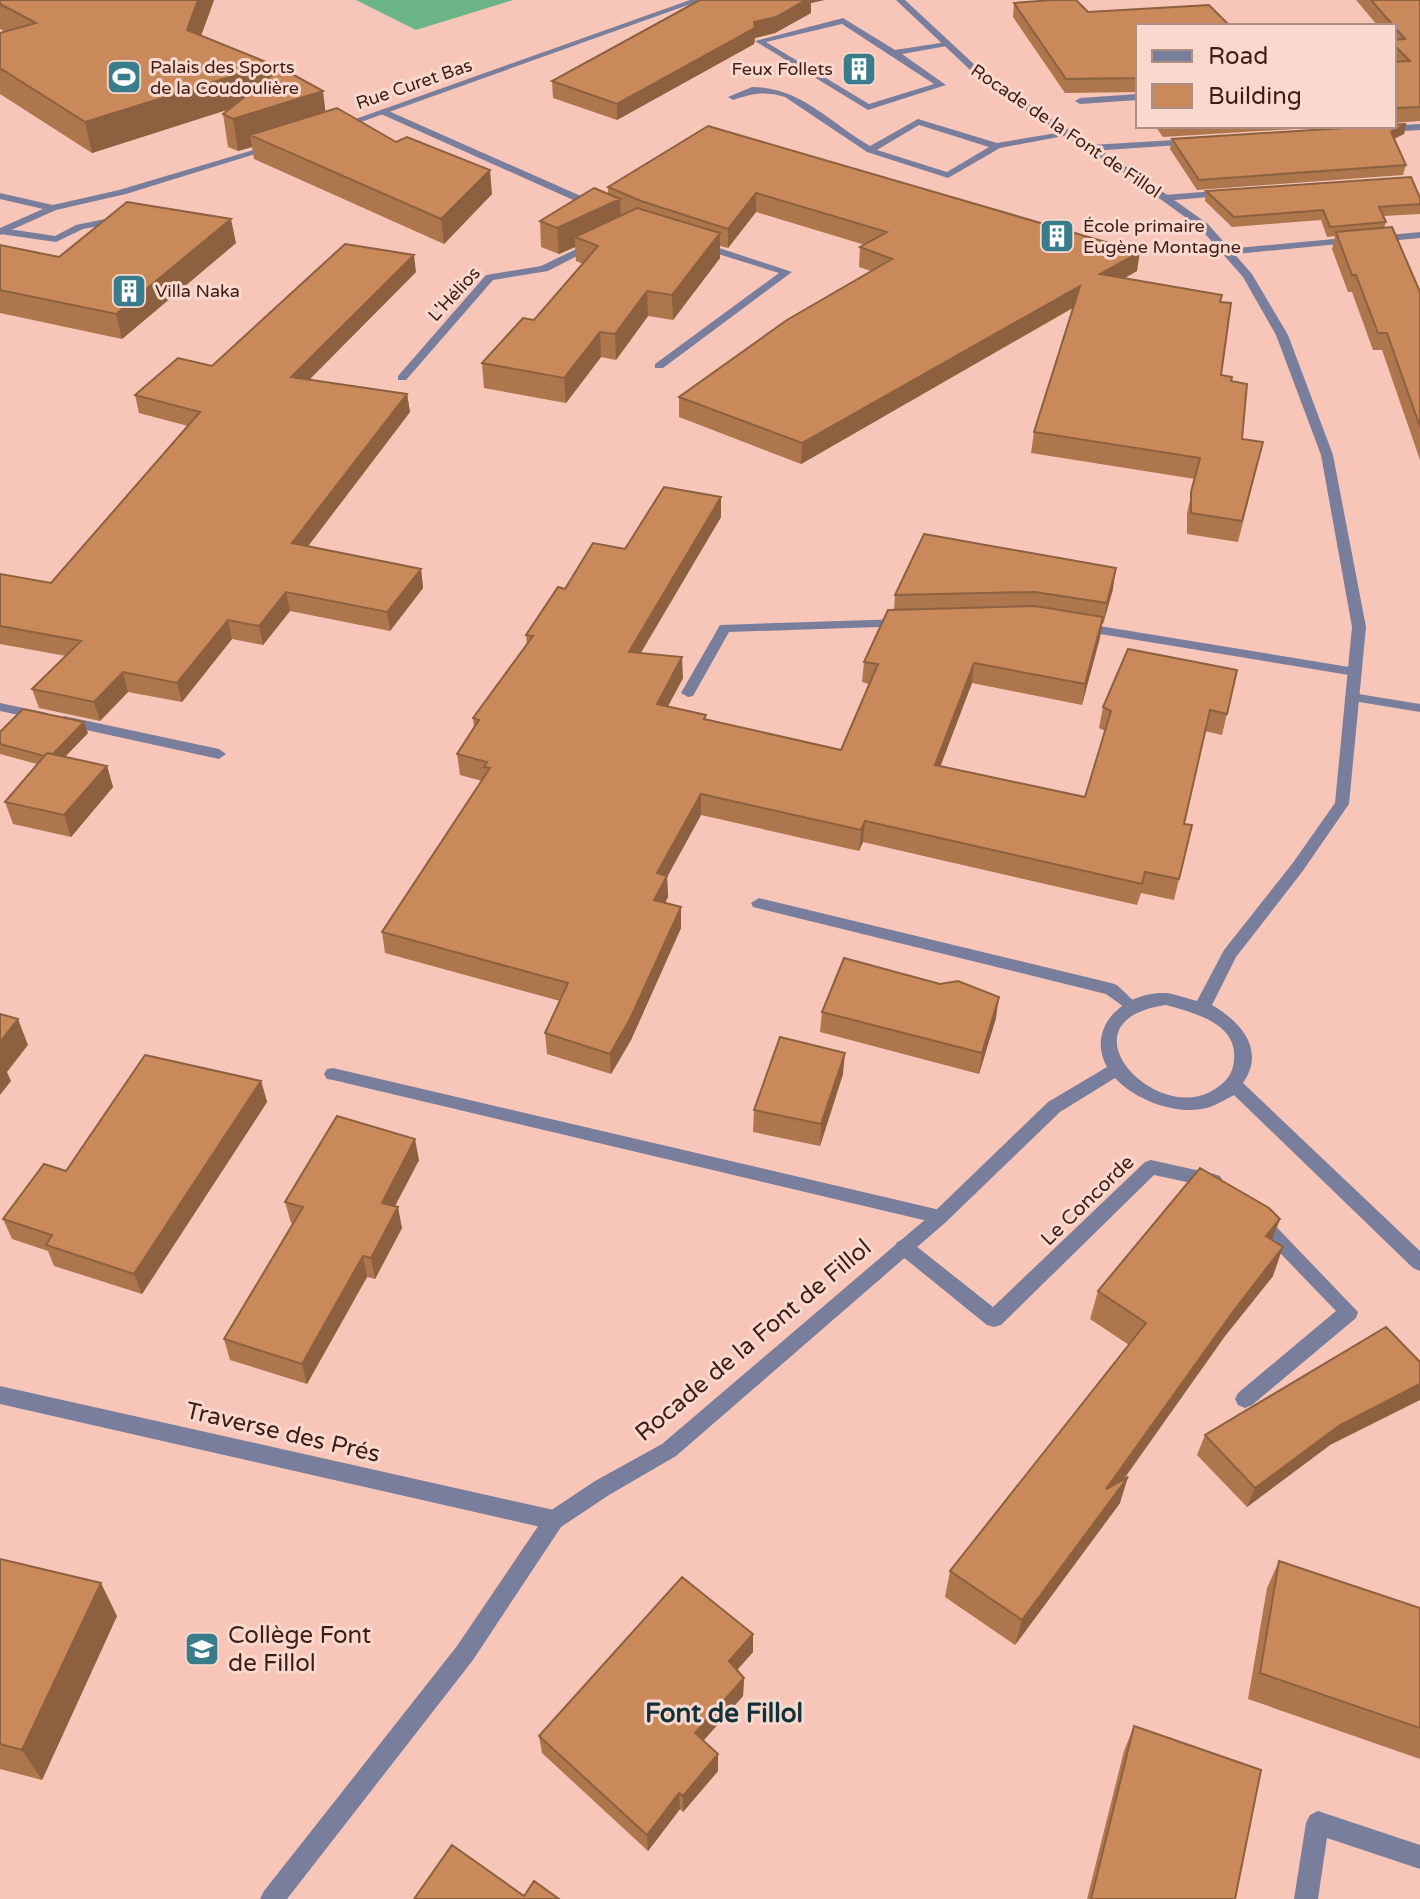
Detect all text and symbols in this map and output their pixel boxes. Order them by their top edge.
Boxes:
legend [1136,24,1396,128]
text: Road [1208,42,1268,71]
building icon: Feux Follets [840,50,878,88]
street label: Rue Curet Bas [353,54,475,114]
place label: Palais des Sports de la Coudoulière [150,56,299,99]
sports icon: Palais des Sports de la Coudoulière [105,58,143,96]
place label: Feux Follets [732,58,833,80]
street label: Rocade de la Font de Fillol [967,59,1165,203]
text: Building [1208,82,1302,111]
place label: École primaire Eugène Montagne [1083,215,1241,258]
building icon: École primaire Eugène Montagne [1038,217,1076,255]
street label: L'Hélios [423,262,485,326]
building icon: Villa Naka [110,272,148,310]
place label: Villa Naka [155,280,240,302]
street label: Le Concorde [1036,1150,1139,1251]
street label: Rocade de la Font de Fillol [629,1233,877,1448]
street label: Traverse des Prés [183,1396,383,1469]
place label: Collège Font de Fillol [228,1621,371,1678]
school or university icon: Collège Font de Fillol [183,1630,221,1668]
district label: Font de Fillol [645,1698,803,1729]

